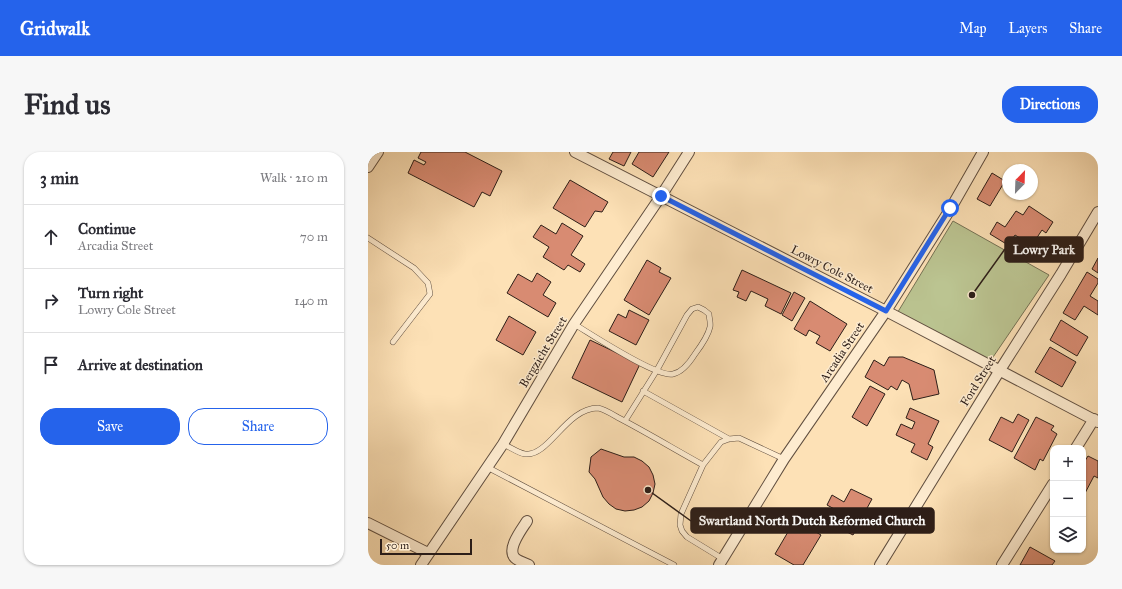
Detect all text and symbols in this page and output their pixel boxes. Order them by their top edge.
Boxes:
text: Gridwalk [20,17,90,40]
text: Map [959,20,987,37]
text: Layers [1009,20,1047,37]
text: Share [1069,20,1102,37]
button: Directions [1002,86,1098,123]
text: Find us [24,87,110,122]
north arrow [1002,164,1038,200]
text: 3 min [40,168,79,189]
text: Walk · 210 m [260,170,328,186]
route end [652,187,670,205]
route start [941,199,959,217]
text: Continue [78,220,136,238]
icon: ahead [40,226,62,248]
text: 70 m [300,229,328,245]
callout: Lowry Park [1005,237,1083,262]
text: Arcadia Street [78,238,153,254]
street label: Lowry Cole Street [789,242,876,296]
text: Lowry Park [1013,242,1076,258]
text: Turn right [78,284,143,302]
icon: right [40,290,62,312]
text: 140 m [294,293,328,309]
text: Lowry Cole Street [78,302,176,318]
street label: Bergzicht Street [516,313,571,390]
street label: Arcadia Street [816,319,868,386]
street label: Ford Street [957,353,999,409]
icon: arrive [40,354,62,376]
text: Arrive at destination [78,356,203,374]
button: Save [40,408,180,445]
button: Share [188,408,328,445]
map controls [1050,445,1086,553]
button: + [1050,445,1086,481]
button: − [1050,481,1086,517]
callout: Swartland North Dutch Reformed Church [691,508,934,533]
text: Swartland North Dutch Reformed Church [699,513,926,529]
button: layers [1050,517,1086,553]
scale bar [380,537,472,556]
text: 50 m [386,539,409,552]

